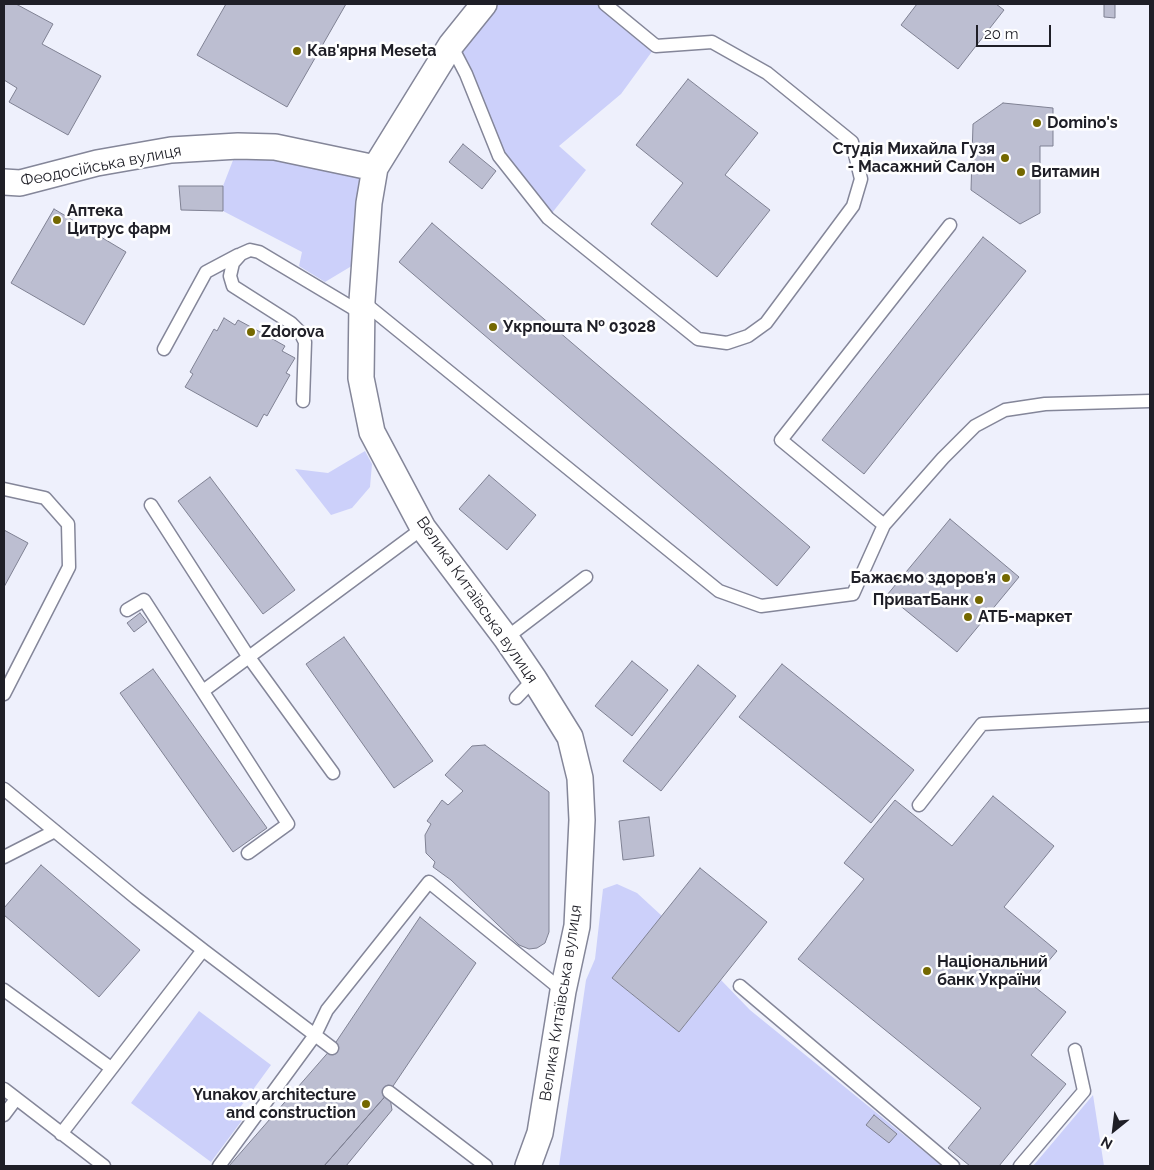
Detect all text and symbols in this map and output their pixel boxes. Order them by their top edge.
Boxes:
scale bar [979,15,1054,47]
text: 20 m [984,25,1019,43]
place label: Кав'ярня Meseta [307,41,436,61]
marker: Кав'ярня Meseta [291,45,303,57]
place label: Domino's [1047,113,1118,133]
marker: Domino's [1031,117,1043,129]
place label: Студія Михайла Гузя - Масажний Салон [832,139,995,177]
street label: Феодосійська вулиця [19,141,183,191]
marker: Студія Михайла Гузя - Масажний Салон [999,152,1011,164]
place label: Витамин [1031,162,1100,182]
marker: Витамин [1015,166,1027,178]
place label: Аптека Цитрус фарм [67,201,171,239]
marker: Аптека Цитрус фарм [51,214,63,226]
place label: Укрпошта № 03028 [503,317,656,337]
marker: Укрпошта № 03028 [487,321,499,333]
place label: Zdorova [261,322,324,342]
marker: Zdorova [245,326,257,338]
street label: Велика Китаївська вулиця [412,513,542,687]
place label: Бажаємо здоров'я [851,568,996,588]
marker: Бажаємо здоров'я [1000,572,1012,584]
place label: ПриватБанк [873,590,969,610]
marker: ПриватБанк [973,594,985,606]
place label: АТБ-маркет [978,607,1072,627]
marker: АТБ-маркет [962,611,974,623]
street label: Велика Китаївська вулиця [536,903,586,1103]
place label: Національний банк України [937,952,1048,990]
marker: Національний банк України [921,965,933,977]
place label: Yunakov architecture and construction [193,1085,356,1123]
marker: Yunakov architecture and construction [360,1098,372,1110]
north arrow [1089,1105,1139,1155]
text: N [1098,1134,1115,1153]

